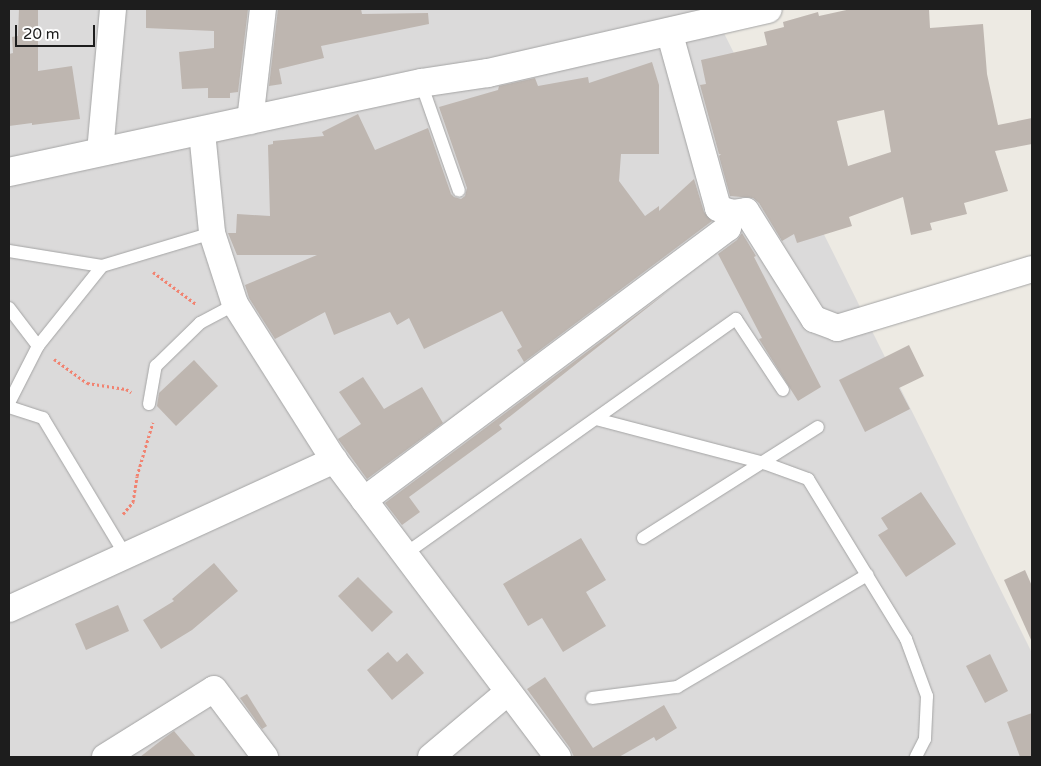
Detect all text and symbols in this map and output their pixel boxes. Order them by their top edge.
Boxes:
scale bar [18,15,98,47]
text: 20 m [23,25,60,43]

